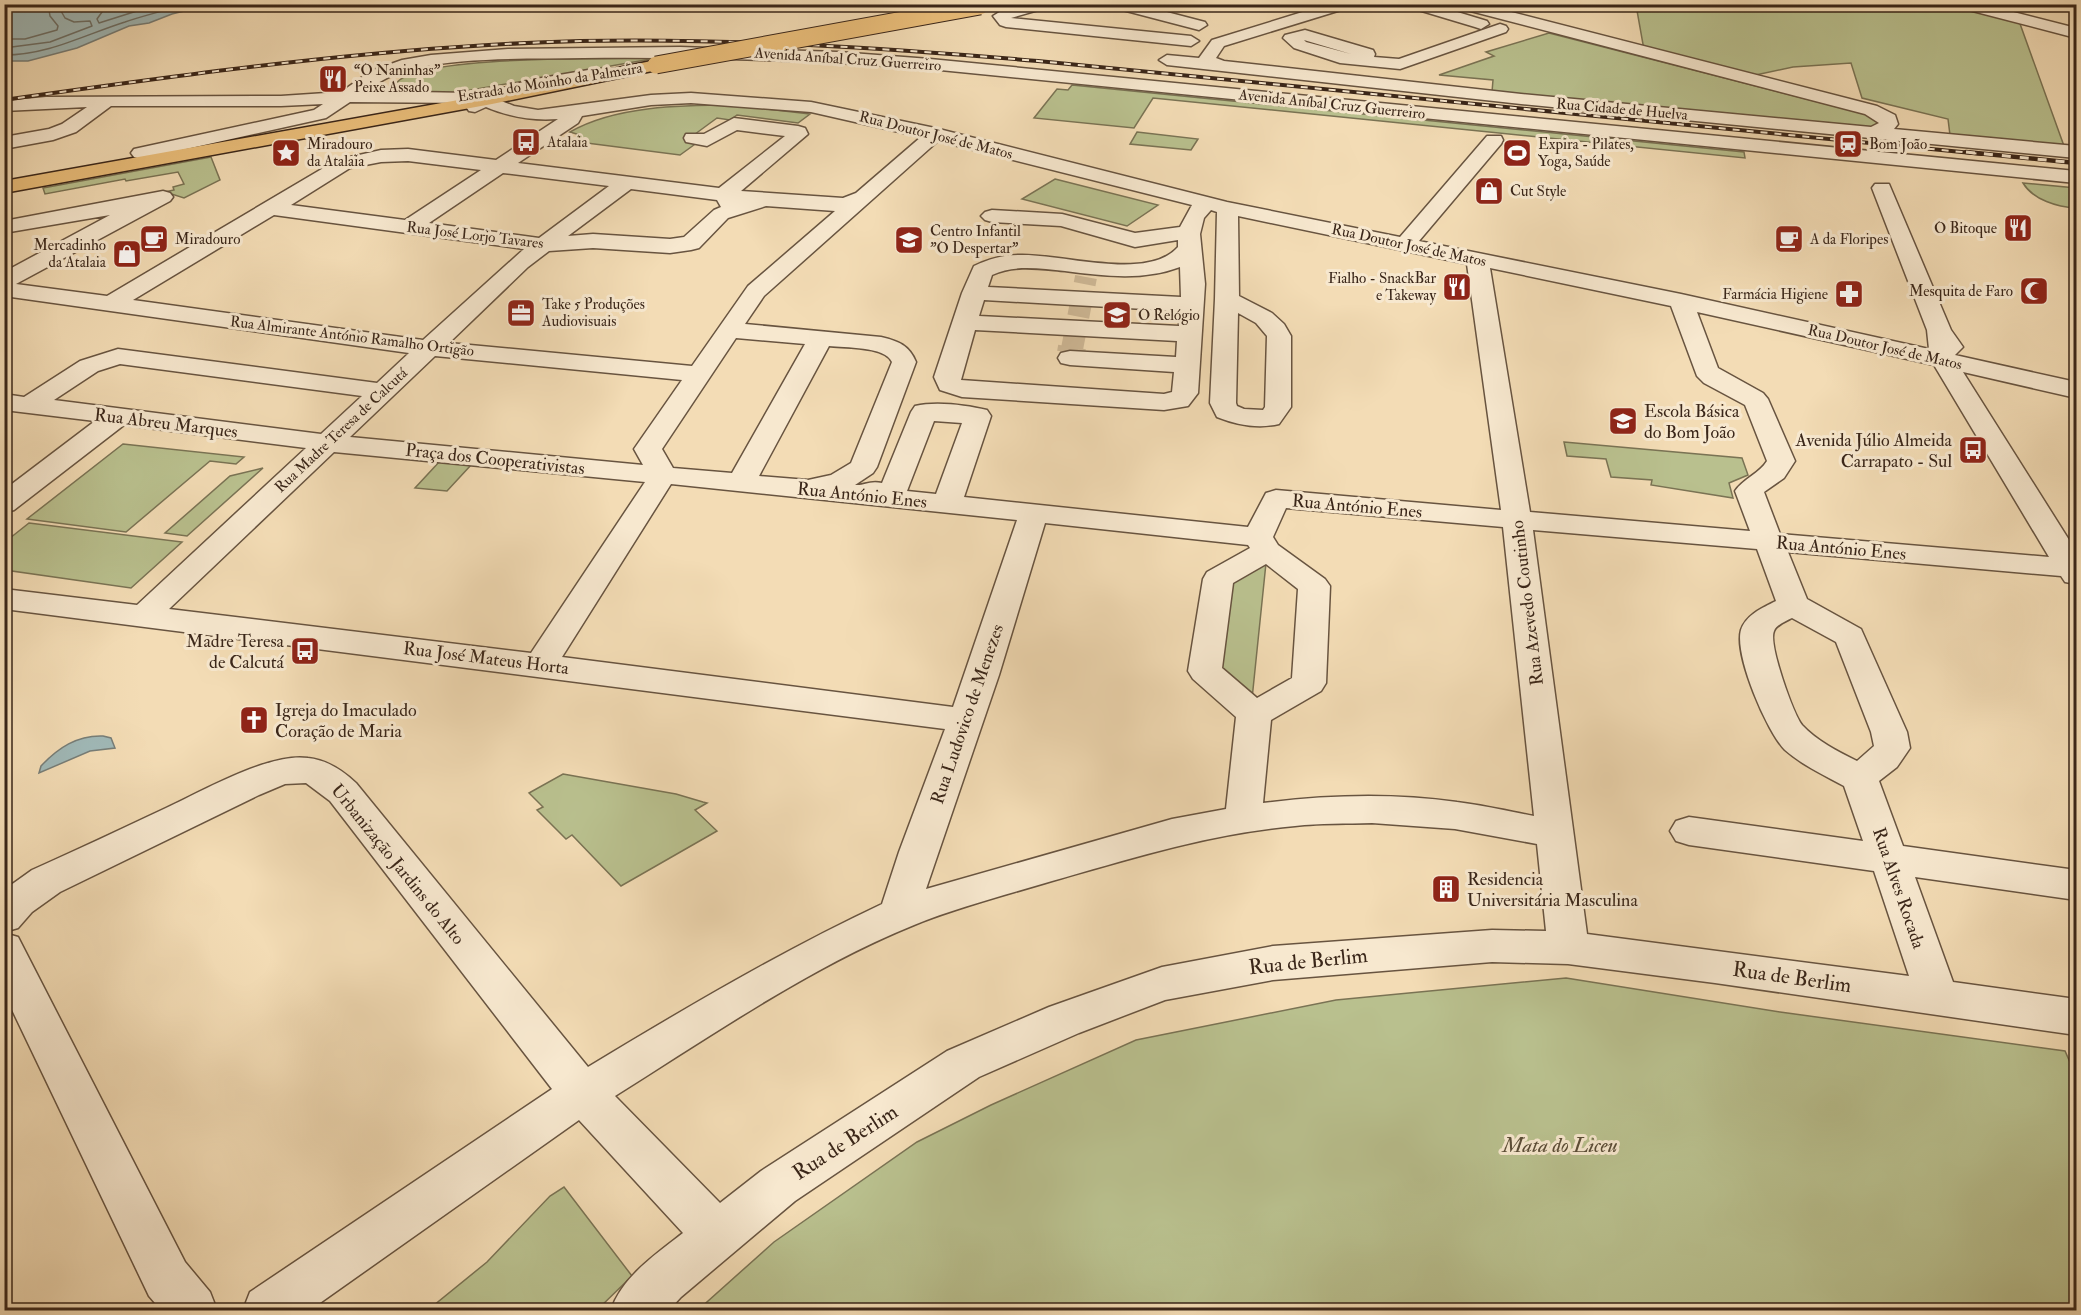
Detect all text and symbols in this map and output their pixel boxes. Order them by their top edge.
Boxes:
street label: Avenida Aníbal Cruz Guerreiro [753,43,942,76]
street label: Estrada do Moinho da Palmeira [456,58,645,107]
place label: “O Naninhas” Peixe Assado [354,61,441,97]
restaurant icon: “O Naninhas” Peixe Assado [317,63,349,95]
street label: Avenida Aníbal Cruz Guerreiro [1237,85,1426,124]
street label: Rua Cidade de Huelva [1555,94,1689,125]
street label: Rua Doutor José de Matos [857,107,1015,165]
bus stop icon: Atalaia [510,126,542,158]
station icon: Bom João [1832,128,1864,160]
place label: Atalaia [546,133,589,152]
place label: Miradouro da Atalaia [307,135,372,171]
place label: Expira - Pilates, Yoga, Saúde [1538,135,1634,171]
place label: Bom João [1869,135,1927,155]
place icon: Miradouro da Atalaia [270,137,302,169]
sports icon: Expira - Pilates, Yoga, Saúde [1501,137,1533,169]
shop icon: Cut Style [1473,175,1505,207]
place label: Cut Style [1510,182,1566,201]
restaurant icon: O Bitoque [2002,212,2034,244]
street label: Rua José Lorjo Tavares [405,218,544,254]
place label: O Bitoque [1934,219,1997,238]
street label: Rua Doutor José de Matos [1330,220,1488,272]
place label: Centro Infantil "O Despertar" [930,222,1021,259]
cafe icon: Miradouro [138,223,170,255]
cafe icon: A da Floripes [1773,223,1805,255]
school or university icon: Centro Infantil "O Despertar" [893,224,925,256]
place label: Miradouro [175,230,240,249]
place label: A da Floripes [1809,230,1888,250]
place label: Mercadinho da Atalaia [34,236,107,272]
shop icon: Mercadinho da Atalaia [111,238,143,270]
place label: Fialho - SnackBar e Takeway [1328,269,1436,305]
restaurant icon: Fialho - SnackBar e Takeway [1441,271,1473,303]
mosque icon: Mesquita de Faro [2018,275,2050,307]
pharmacy icon: Farmácia Higiene [1833,278,1865,310]
place label: Mesquita de Faro [1909,282,2013,301]
place label: Farmácia Higiene [1722,285,1828,304]
place label: Take 5 Produções Audiovisuais [541,295,645,331]
office icon: Take 5 Produções Audiovisuais [505,297,537,329]
school or university icon: O Relógio [1101,299,1133,331]
place label: O Relógio [1138,306,1200,325]
street label: Rua Almirante António Ramalho Ortigão [229,312,475,361]
street label: Rua Doutor José de Matos [1806,320,1964,375]
street label: Rua Madre Teresa de Calcutá [271,363,412,497]
place label: Escola Básica do Bom João [1644,400,1740,444]
street label: Rua Abreu Marques [93,403,239,444]
school or university icon: Escola Básica do Bom João [1607,405,1639,437]
place label: Avenida Júlio Almeida Carrapato - Sul [1794,429,1953,473]
bus stop icon: Avenida Júlio Almeida Carrapato - Sul [1957,434,1989,466]
street label: Praça dos Cooperativistas [404,439,586,480]
street label: Rua António Enes [796,477,928,514]
street label: Rua António Enes [1291,489,1423,524]
street label: Rua Azevedo Coutinho [1506,519,1549,687]
street label: Rua António Enes [1775,531,1907,566]
street label: Rua Ludovico de Menezes [926,621,1009,807]
place label: Madre Teresa de Calcutá [186,630,285,674]
bus stop icon: Madre Teresa de Calcutá [289,635,321,667]
street label: Rua José Mateus Horta [402,637,571,680]
place label: Igreja do Imaculado Coração de Maria [275,699,417,743]
church icon: Igreja do Imaculado Coração de Maria [238,704,270,736]
street label: Urbanização Jardins do Alto [326,779,470,950]
street label: Rua Alves Rocada [1867,825,1930,952]
place label: Residencia Universitária Masculina [1467,868,1638,912]
building icon: Residencia Universitária Masculina [1430,873,1462,905]
street label: Rua de Berlim [1247,942,1369,981]
street label: Rua de Berlim [1731,956,1853,999]
street label: Rua de Berlim [788,1098,903,1186]
park label: Mata do Liceu [1500,1132,1618,1159]

